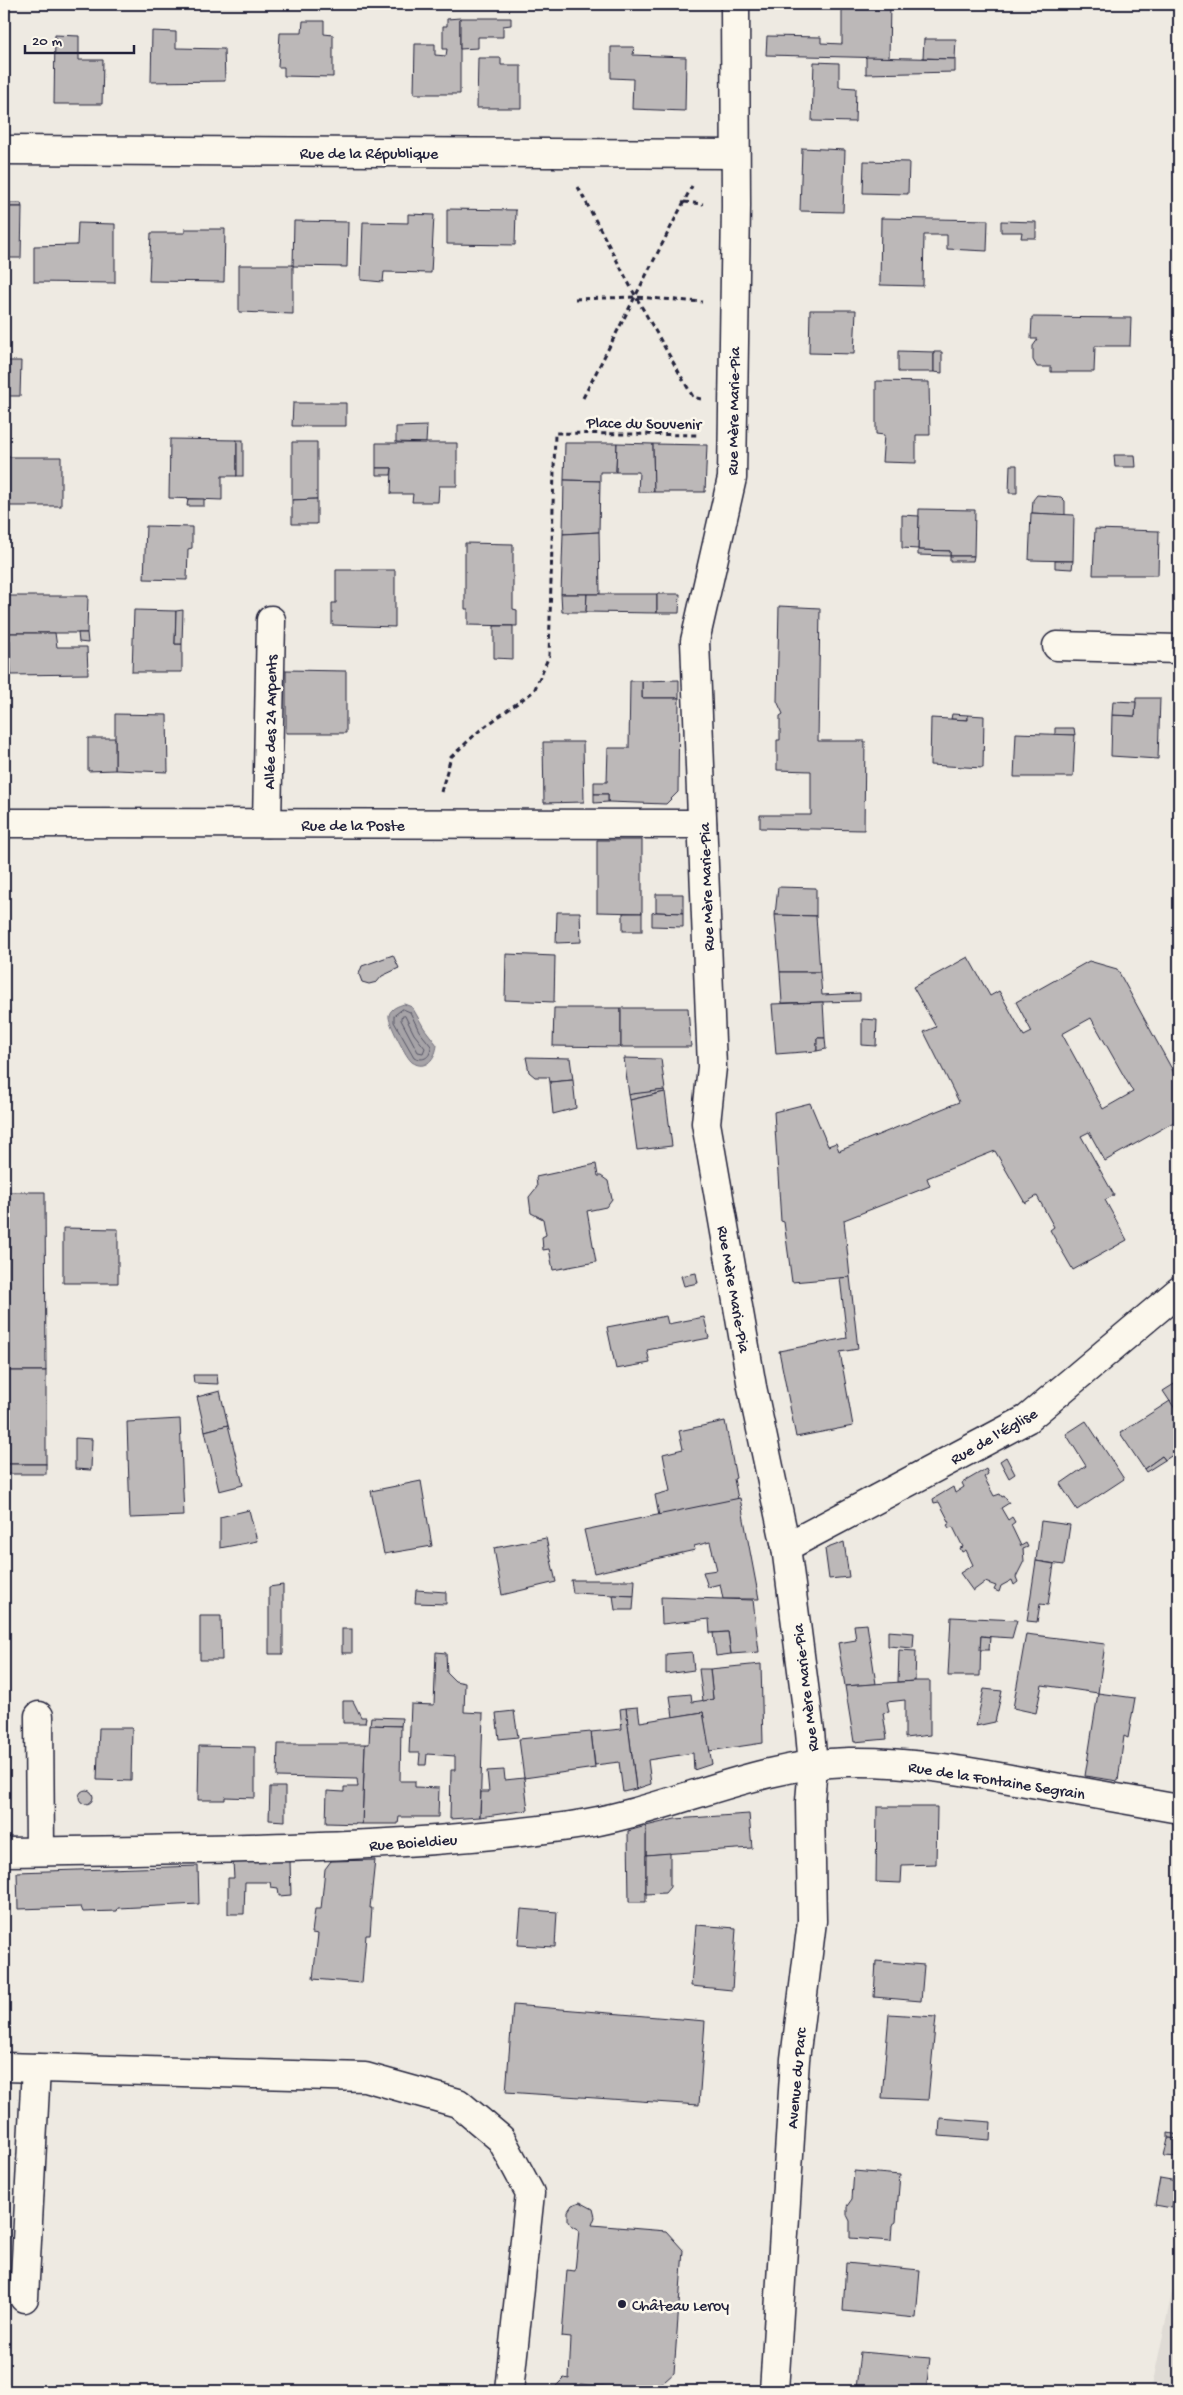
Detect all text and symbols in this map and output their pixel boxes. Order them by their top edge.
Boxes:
scale bar [25,22,134,54]
text: 20 m [32,33,62,51]
street label: Rue de la République [300,146,439,165]
street label: Rue Mère Marie-Pia [725,345,746,476]
street label: Place du Souvenir [585,415,703,436]
street label: Allée des 24 Arpents [262,654,283,789]
street label: Rue de la Poste [301,818,405,837]
street label: Rue Mère Marie-Pia [697,821,720,951]
street label: Rue Mère Marie-Pia [711,1225,752,1356]
street label: Rue de l'Église [948,1405,1042,1471]
street label: Rue Mère Marie-Pia [790,1621,825,1753]
street label: Rue de la Fontaine Segrain [907,1759,1087,1806]
street label: Rue Boieldieu [369,1832,458,1857]
street label: Avenue du Parc [785,2026,812,2130]
marker: Château Leroy [616,2298,628,2310]
place label: Château Leroy [632,2298,729,2317]

